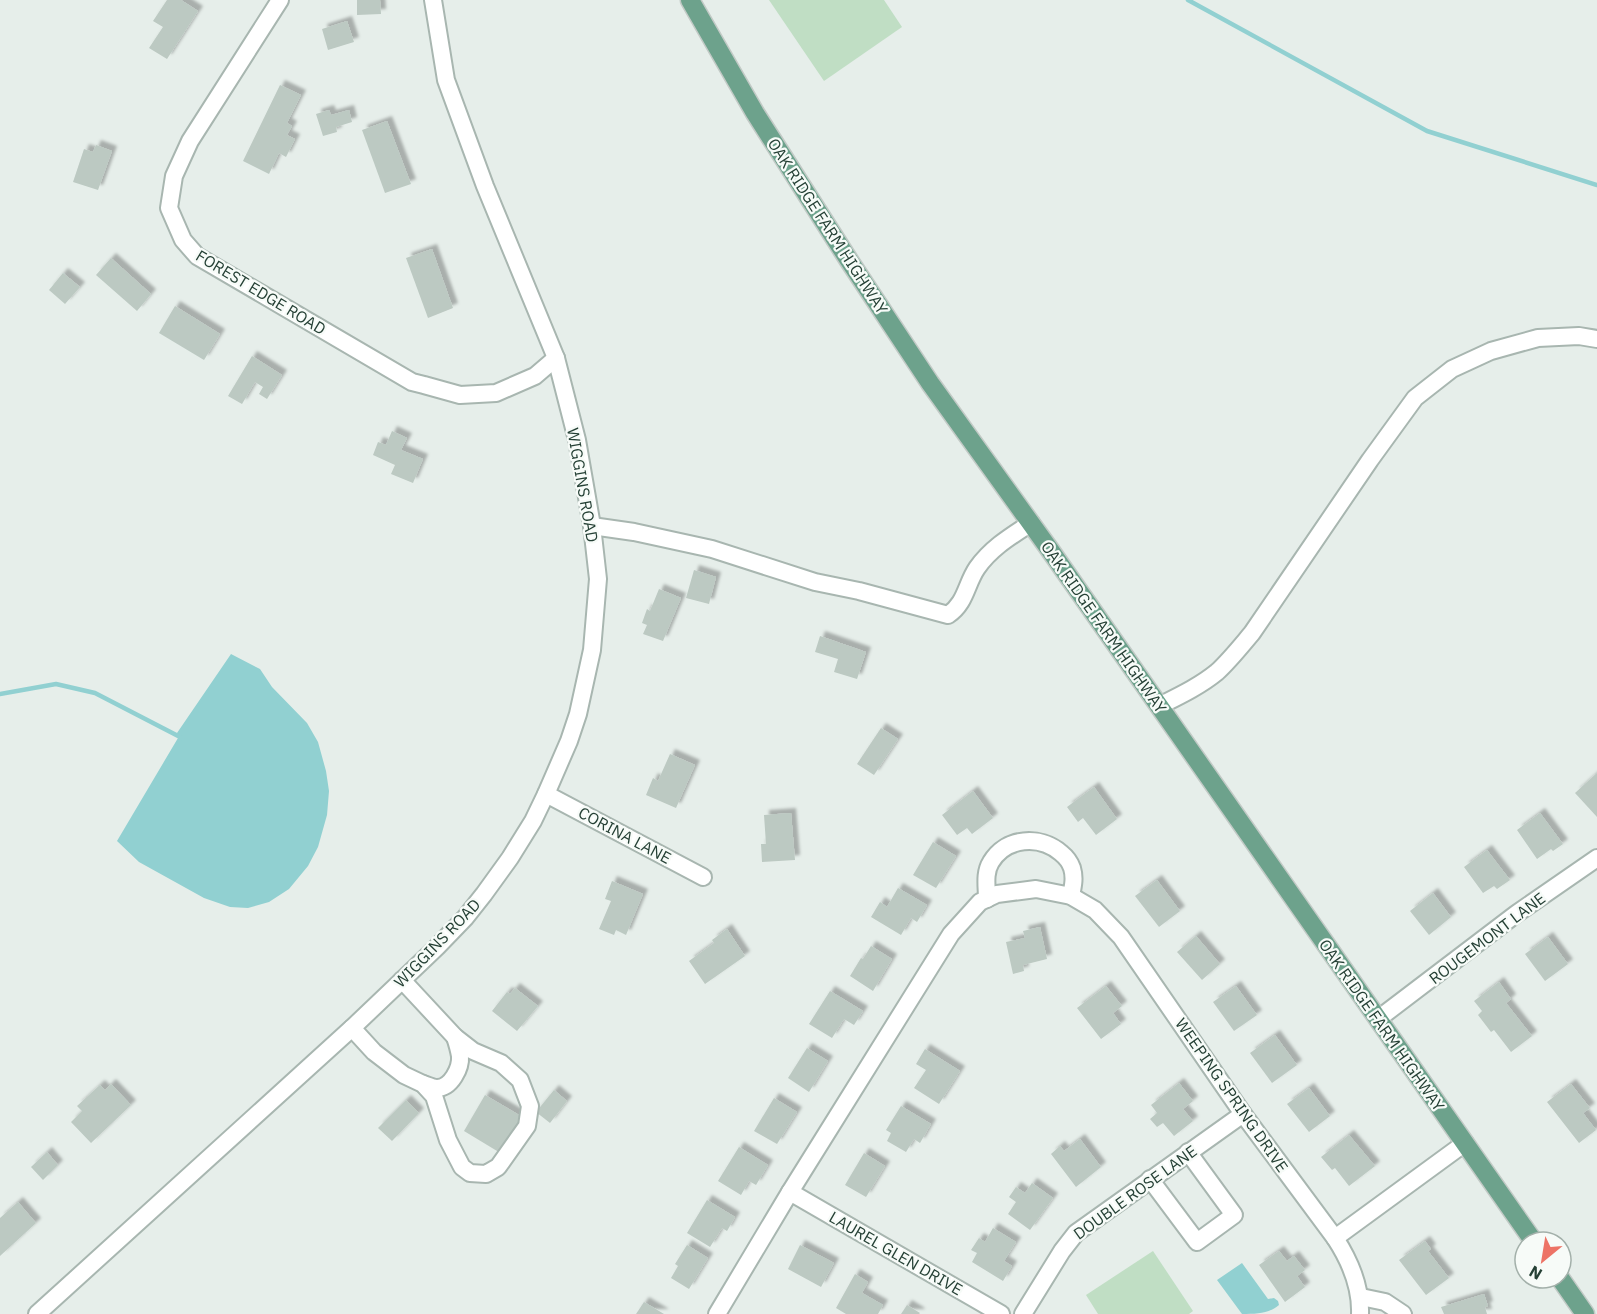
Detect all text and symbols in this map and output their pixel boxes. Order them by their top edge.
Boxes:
street label: OAK RIDGE FARM HIGHWAY [764,134,893,318]
street label: FOREST EDGE ROAD [192,245,330,339]
street label: WIGGINS ROAD [563,426,603,544]
street label: OAK RIDGE FARM HIGHWAY [1037,537,1171,717]
street label: CORINA LANE [575,802,675,868]
street label: ROUGEMONT LANE [1425,888,1549,988]
street label: WIGGINS ROAD [390,894,484,992]
street label: OAK RIDGE FARM HIGHWAY [1315,935,1449,1115]
street label: WEEPING SPRING DRIVE [1171,1014,1293,1176]
street label: DOUBLE ROSE LANE [1069,1141,1201,1243]
street label: LAUREL GLEN DRIVE [826,1207,966,1299]
north arrow [1513,1230,1573,1290]
text: N [1525,1261,1546,1285]

